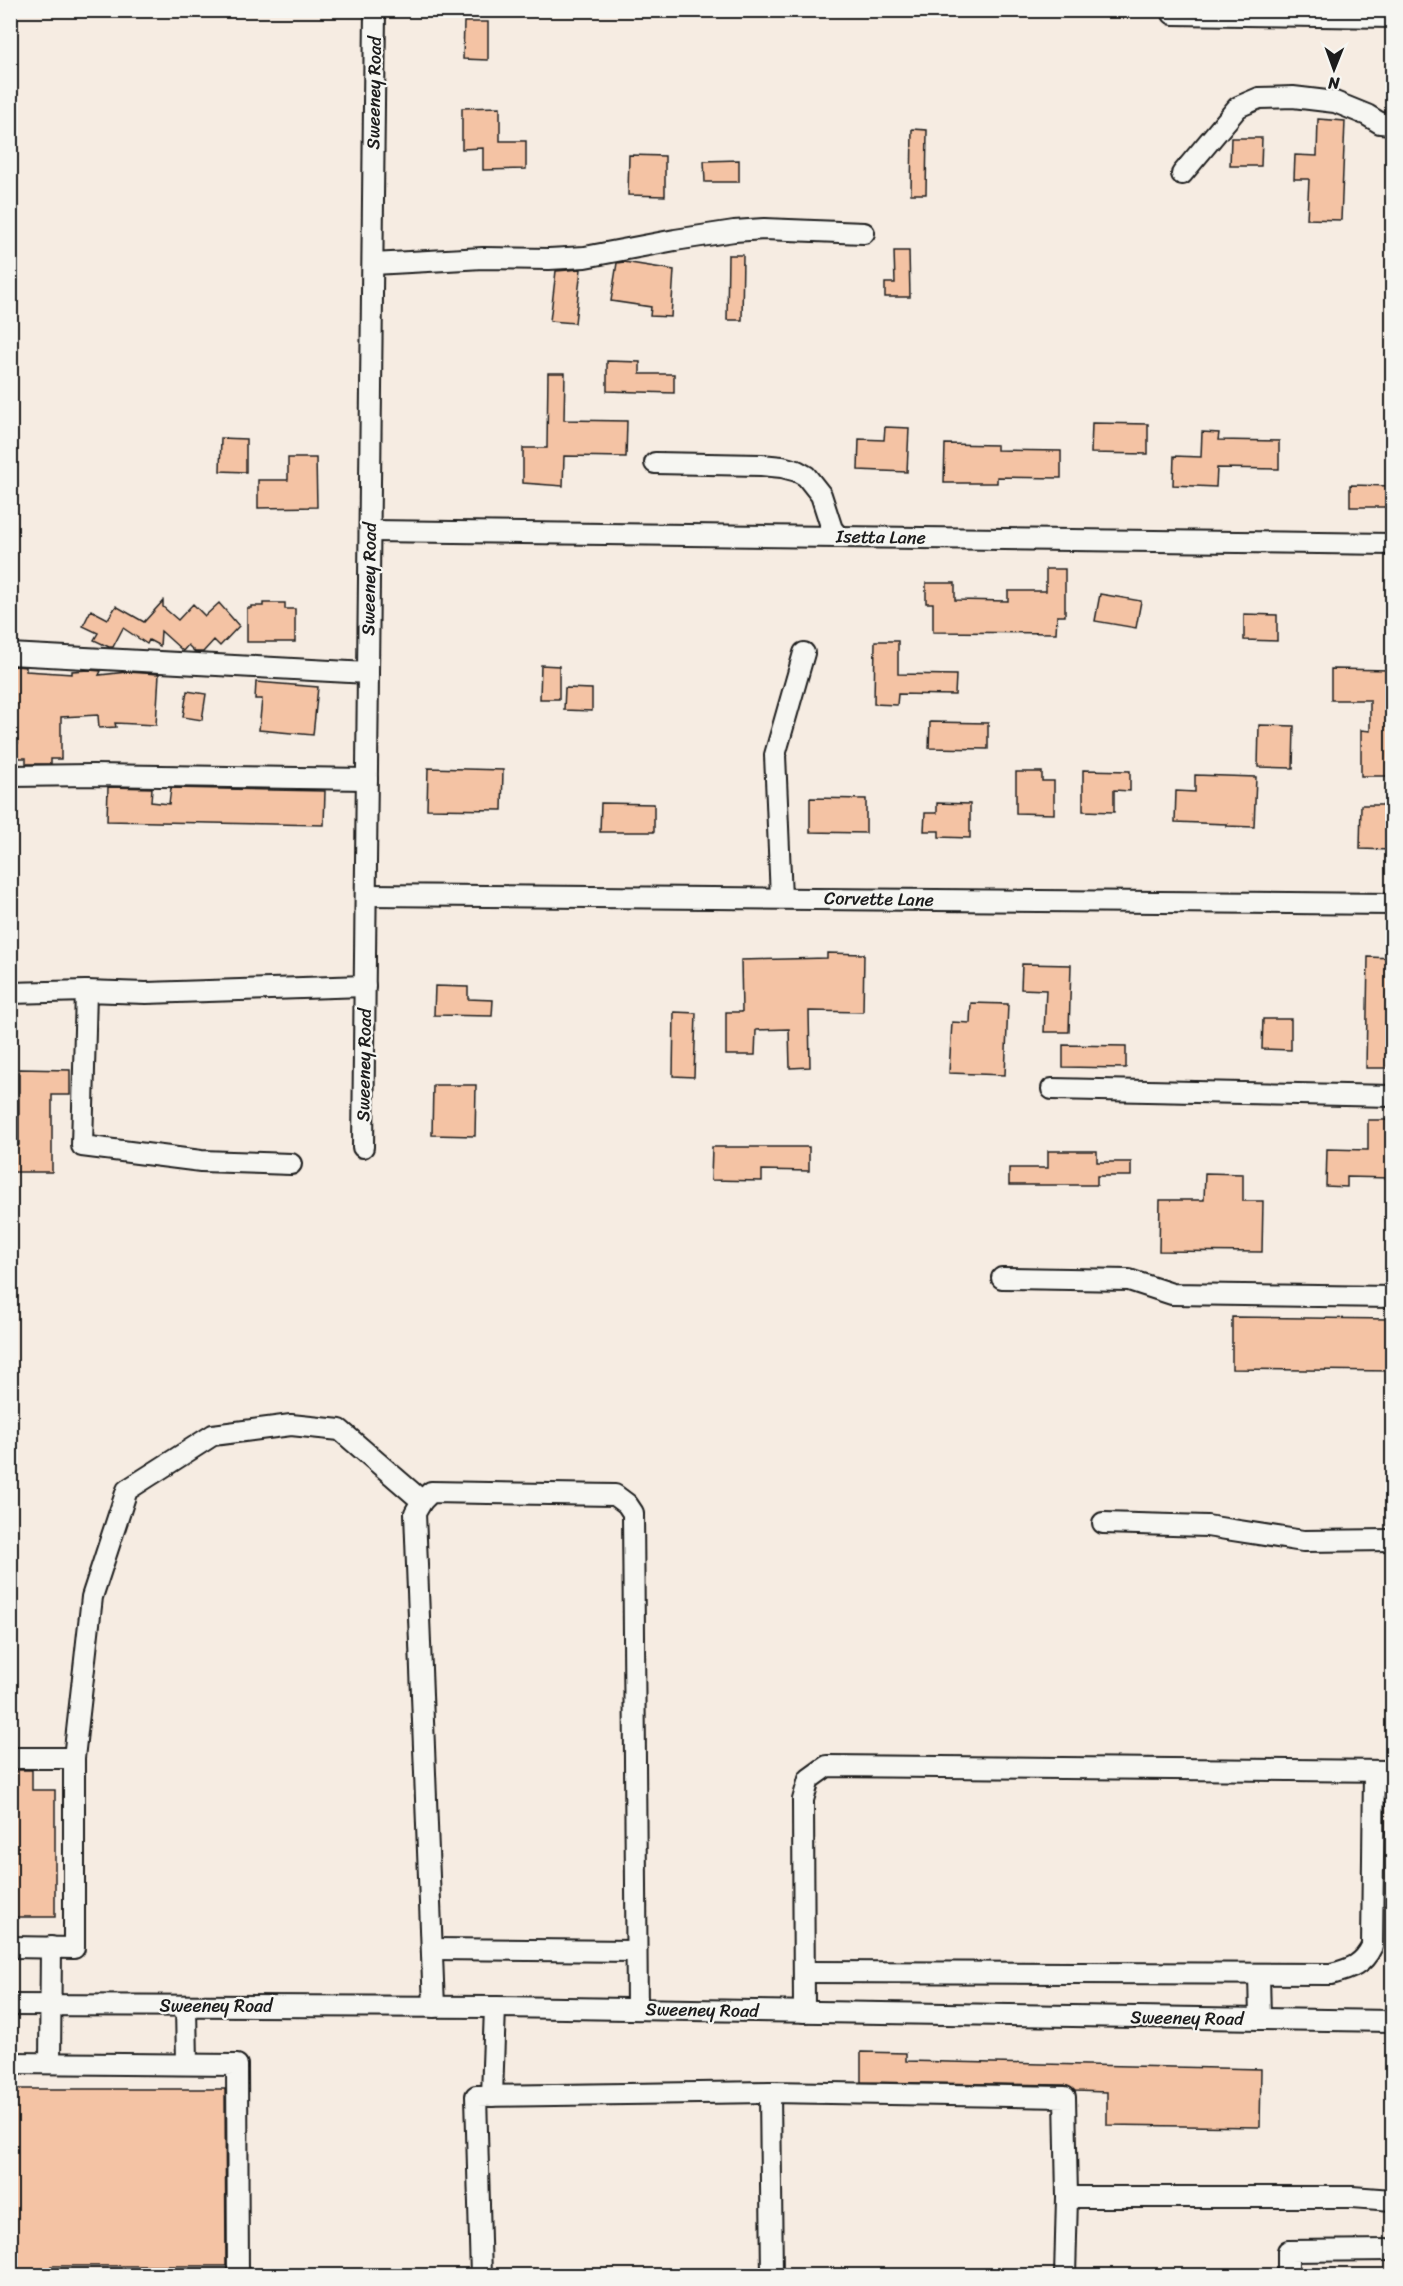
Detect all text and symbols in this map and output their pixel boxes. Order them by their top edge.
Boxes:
street label: Sweeney Road [357,35,391,150]
north arrow [1304,39,1364,99]
text: N [1327,69,1341,98]
street label: Isetta Lane [835,520,926,554]
street label: Sweeney Road [352,521,386,636]
street label: Corvette Lane [824,882,934,916]
street label: Sweeney Road [347,1007,381,1122]
street label: Sweeney Road [159,1990,274,2022]
street label: Sweeney Road [645,1993,760,2027]
street label: Sweeney Road [1130,2001,1245,2035]

